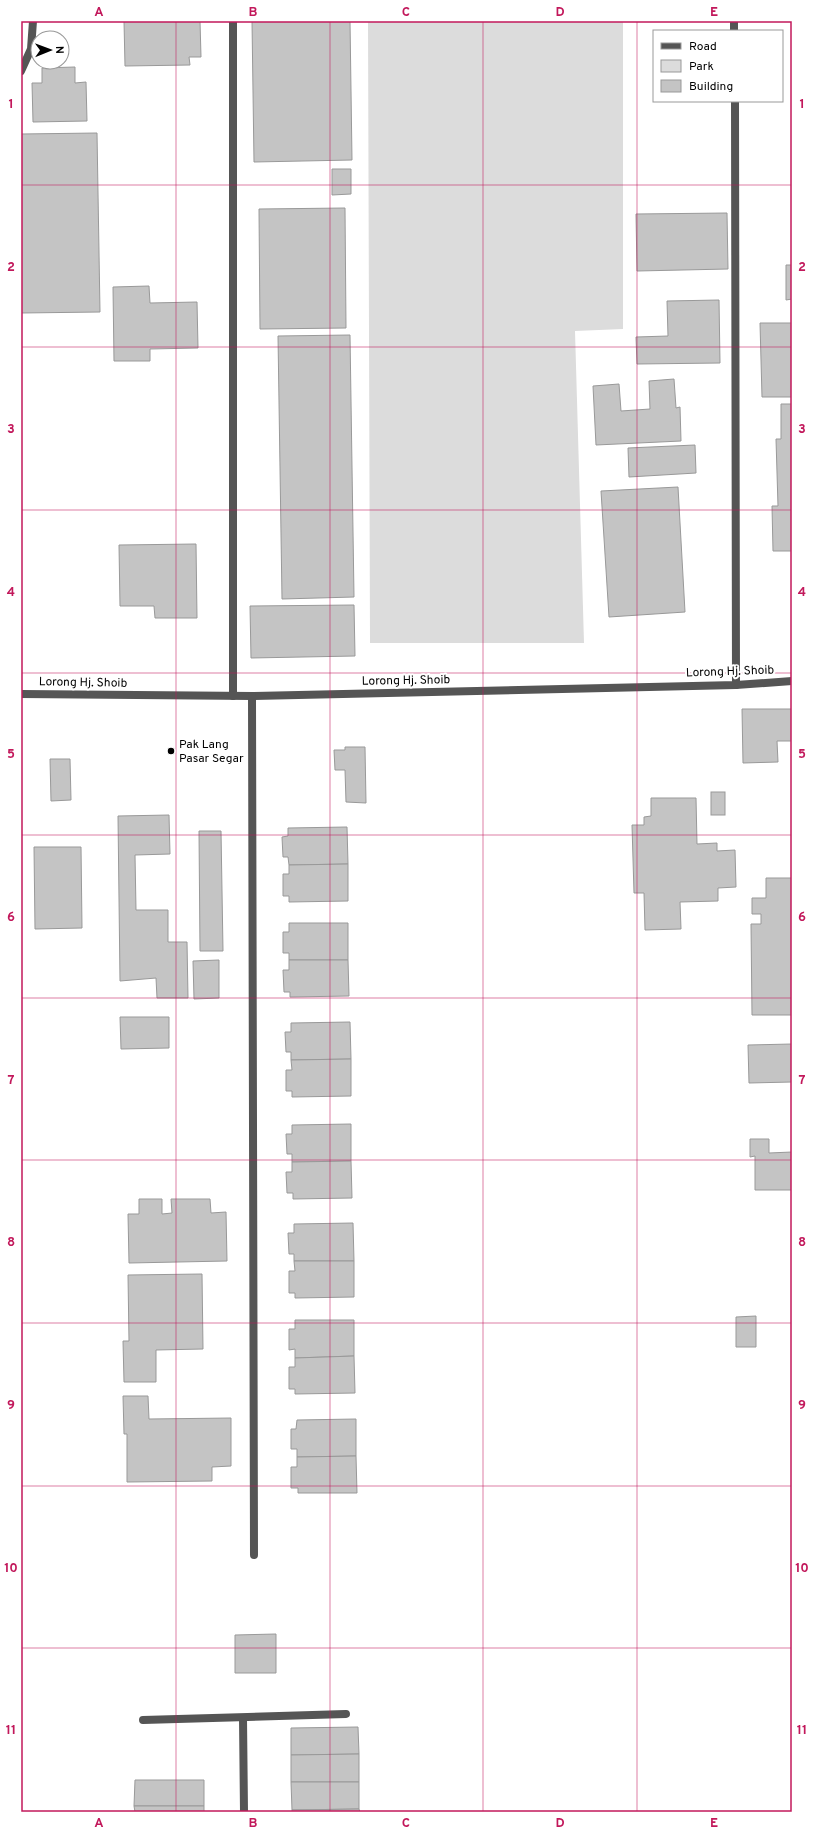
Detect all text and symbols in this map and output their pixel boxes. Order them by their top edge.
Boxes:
text: A [94,5,104,21]
text: B [249,5,258,21]
text: C [402,5,410,21]
text: D [555,5,565,21]
text: E [710,5,718,21]
north arrow [30,30,70,70]
legend [653,30,783,102]
text: Road [689,39,717,55]
text: N [52,46,66,54]
text: Park [689,59,714,75]
text: Building [689,79,733,95]
text: 1 [8,97,14,113]
text: 1 [799,97,805,113]
text: 2 [7,260,15,276]
text: 2 [798,260,806,276]
text: 3 [7,422,15,438]
text: 3 [798,422,806,438]
text: 4 [7,585,15,601]
text: 4 [798,585,806,601]
street label: Lorong Hj. Shoib [686,662,775,682]
street label: Lorong Hj. Shoib [362,672,451,690]
street label: Lorong Hj. Shoib [39,674,128,692]
place label: Pak Lang Pasar Segar [179,737,244,767]
marker: Pak Lang Pasar Segar [166,746,176,756]
text: 5 [7,747,15,763]
text: 5 [798,747,806,763]
text: 6 [7,910,15,926]
text: 6 [798,910,806,926]
text: 7 [8,1073,15,1089]
text: 7 [799,1073,806,1089]
text: 8 [7,1235,15,1251]
text: 8 [798,1235,806,1251]
text: 9 [7,1398,15,1414]
text: 9 [798,1398,806,1414]
text: 10 [4,1561,18,1577]
text: 10 [795,1561,809,1577]
text: 11 [6,1723,16,1739]
text: 11 [797,1723,807,1739]
text: A [94,1816,104,1832]
text: B [249,1816,258,1832]
text: C [402,1816,410,1832]
text: D [555,1816,565,1832]
text: E [710,1816,718,1832]

